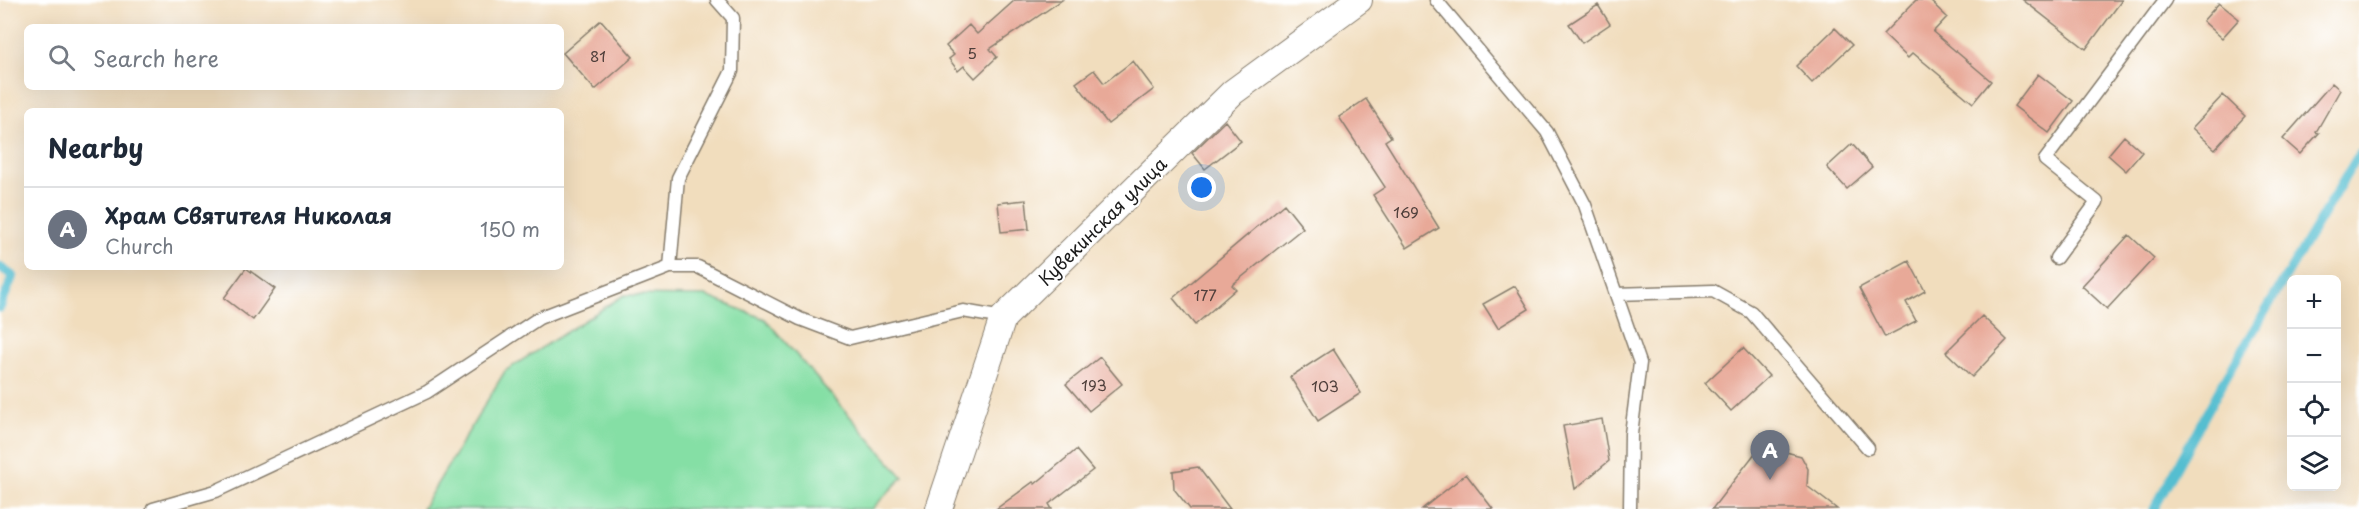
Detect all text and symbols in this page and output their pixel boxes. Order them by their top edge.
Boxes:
search box [24,24,564,90]
icon: search [45,41,78,74]
text: Search here [93,41,219,74]
house number: 5 [967,41,977,64]
house number: 81 [590,44,606,67]
text: Nearby [48,128,143,167]
street label: Кувекинская улица [1031,150,1173,292]
your location [1187,173,1216,202]
text: Храм Святителя Николая [105,198,392,231]
house number: 169 [1393,200,1419,223]
text: A [60,214,75,244]
text: 150 m [480,214,540,244]
text: Church [105,231,174,261]
map controls [2287,275,2341,491]
button: + [2287,275,2341,329]
house number: 177 [1193,283,1217,306]
button: − [2287,329,2341,383]
house number: 193 [1081,373,1107,396]
house number: 103 [1311,374,1339,397]
button: locate [2287,383,2341,437]
pin: A [1750,430,1790,480]
button: layers [2287,437,2341,491]

